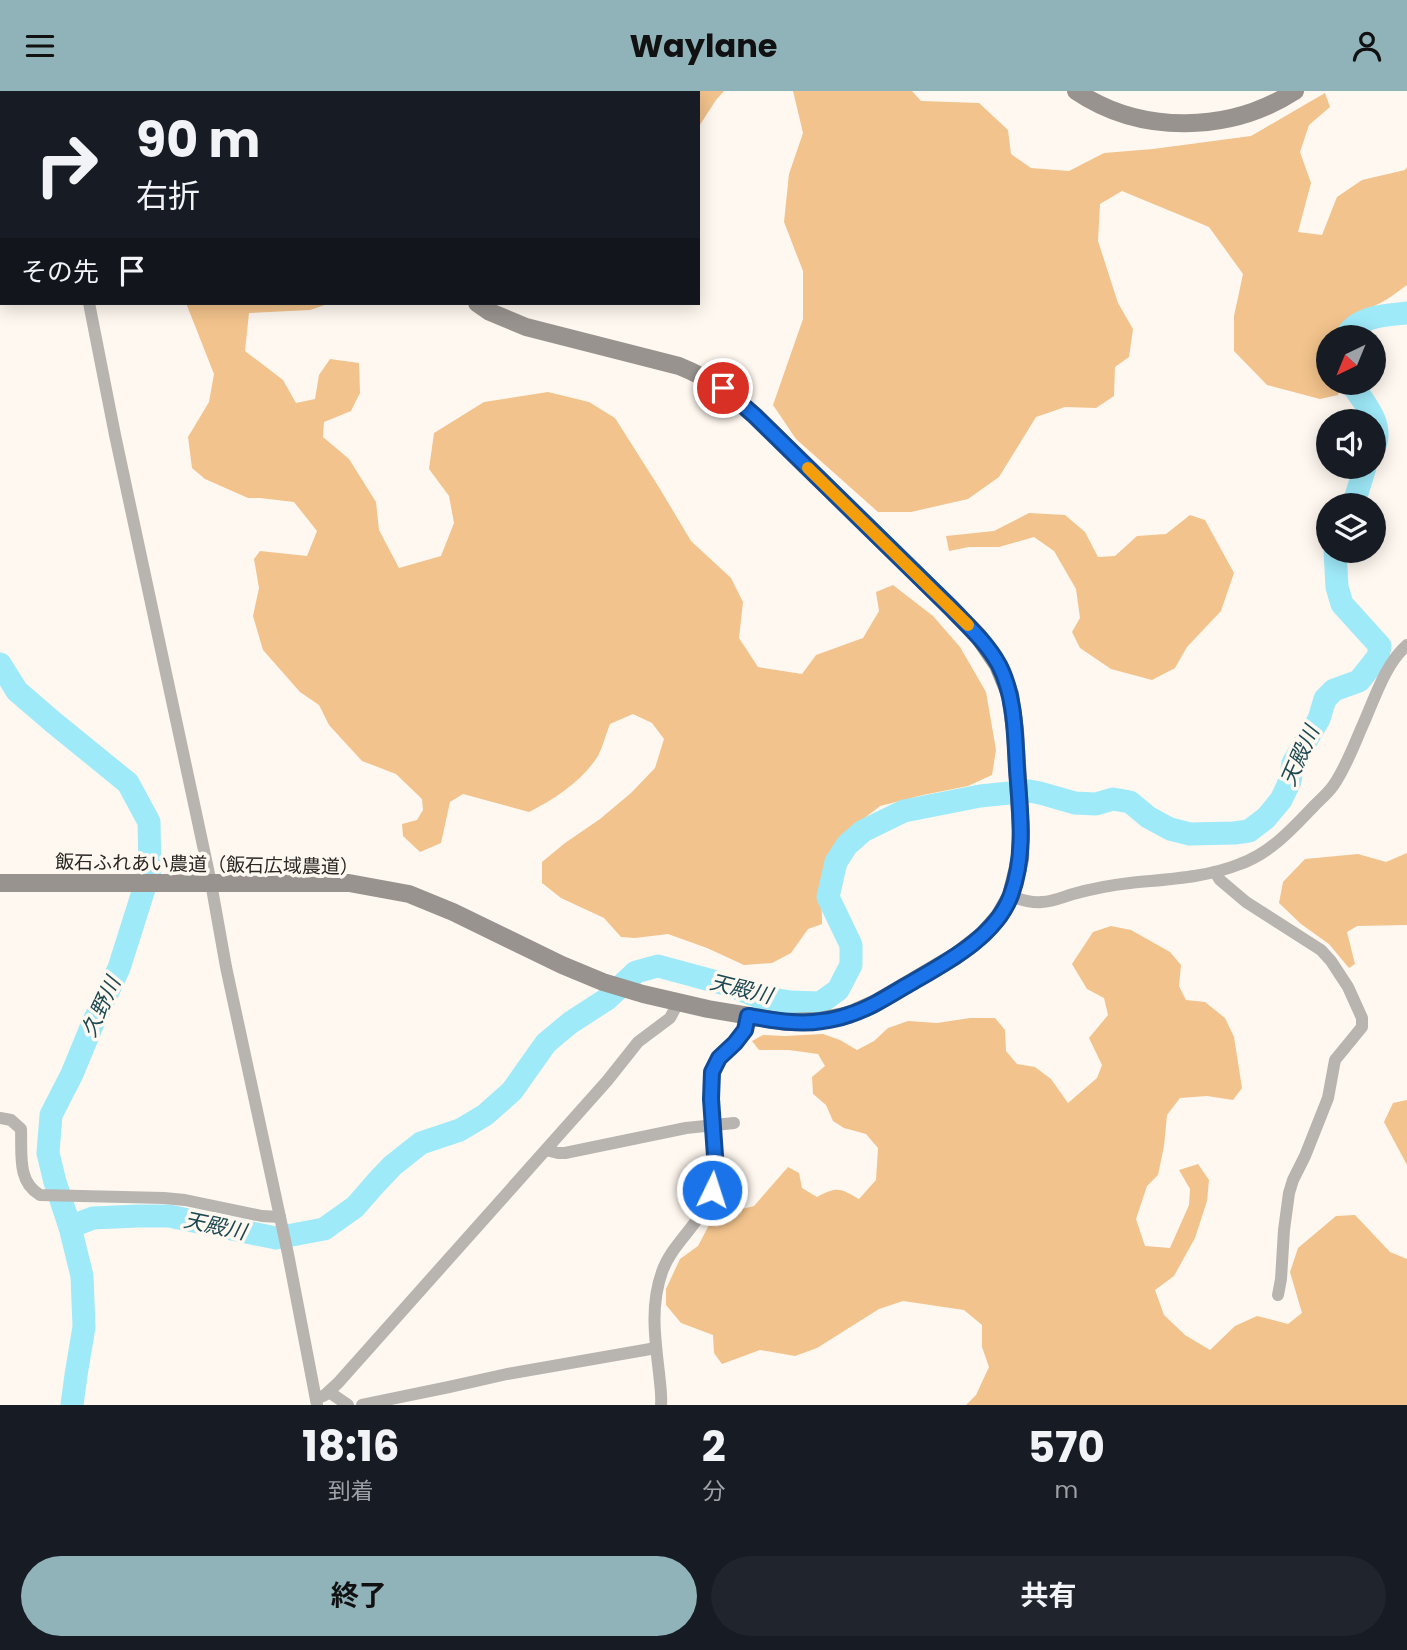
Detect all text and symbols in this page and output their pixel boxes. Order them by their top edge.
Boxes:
text: Waylane [629,23,778,68]
icon: menu [21,27,59,65]
icon: person [1348,27,1386,65]
text: 90 m [136,106,260,174]
icon: right [21,119,112,210]
text: 右折 [136,173,200,218]
icon: arrive [113,252,151,290]
text: その先 [21,254,99,290]
north arrow [1316,325,1386,395]
map controls [1316,325,1386,563]
pin [693,358,753,418]
icon: arrive [704,369,742,407]
button: sound [1316,409,1386,479]
button: layers [1316,493,1386,563]
water label: 天殿川 [1273,719,1326,790]
street label: 飯石ふれあい農道（飯石広域農道） [55,848,359,881]
water label: 天殿川 [707,967,777,1011]
water label: 久野川 [74,970,128,1041]
position arrow [675,1153,749,1227]
water label: 天殿川 [181,1205,251,1247]
text: 18:16 [302,1417,400,1476]
text: 2 [702,1417,726,1476]
text: 570 [1028,1418,1105,1477]
text: m [1054,1474,1078,1506]
text: 到着 [328,1475,374,1507]
text: 分 [702,1475,725,1507]
button: 終了 [21,1556,697,1636]
button: 共有 [711,1556,1386,1636]

